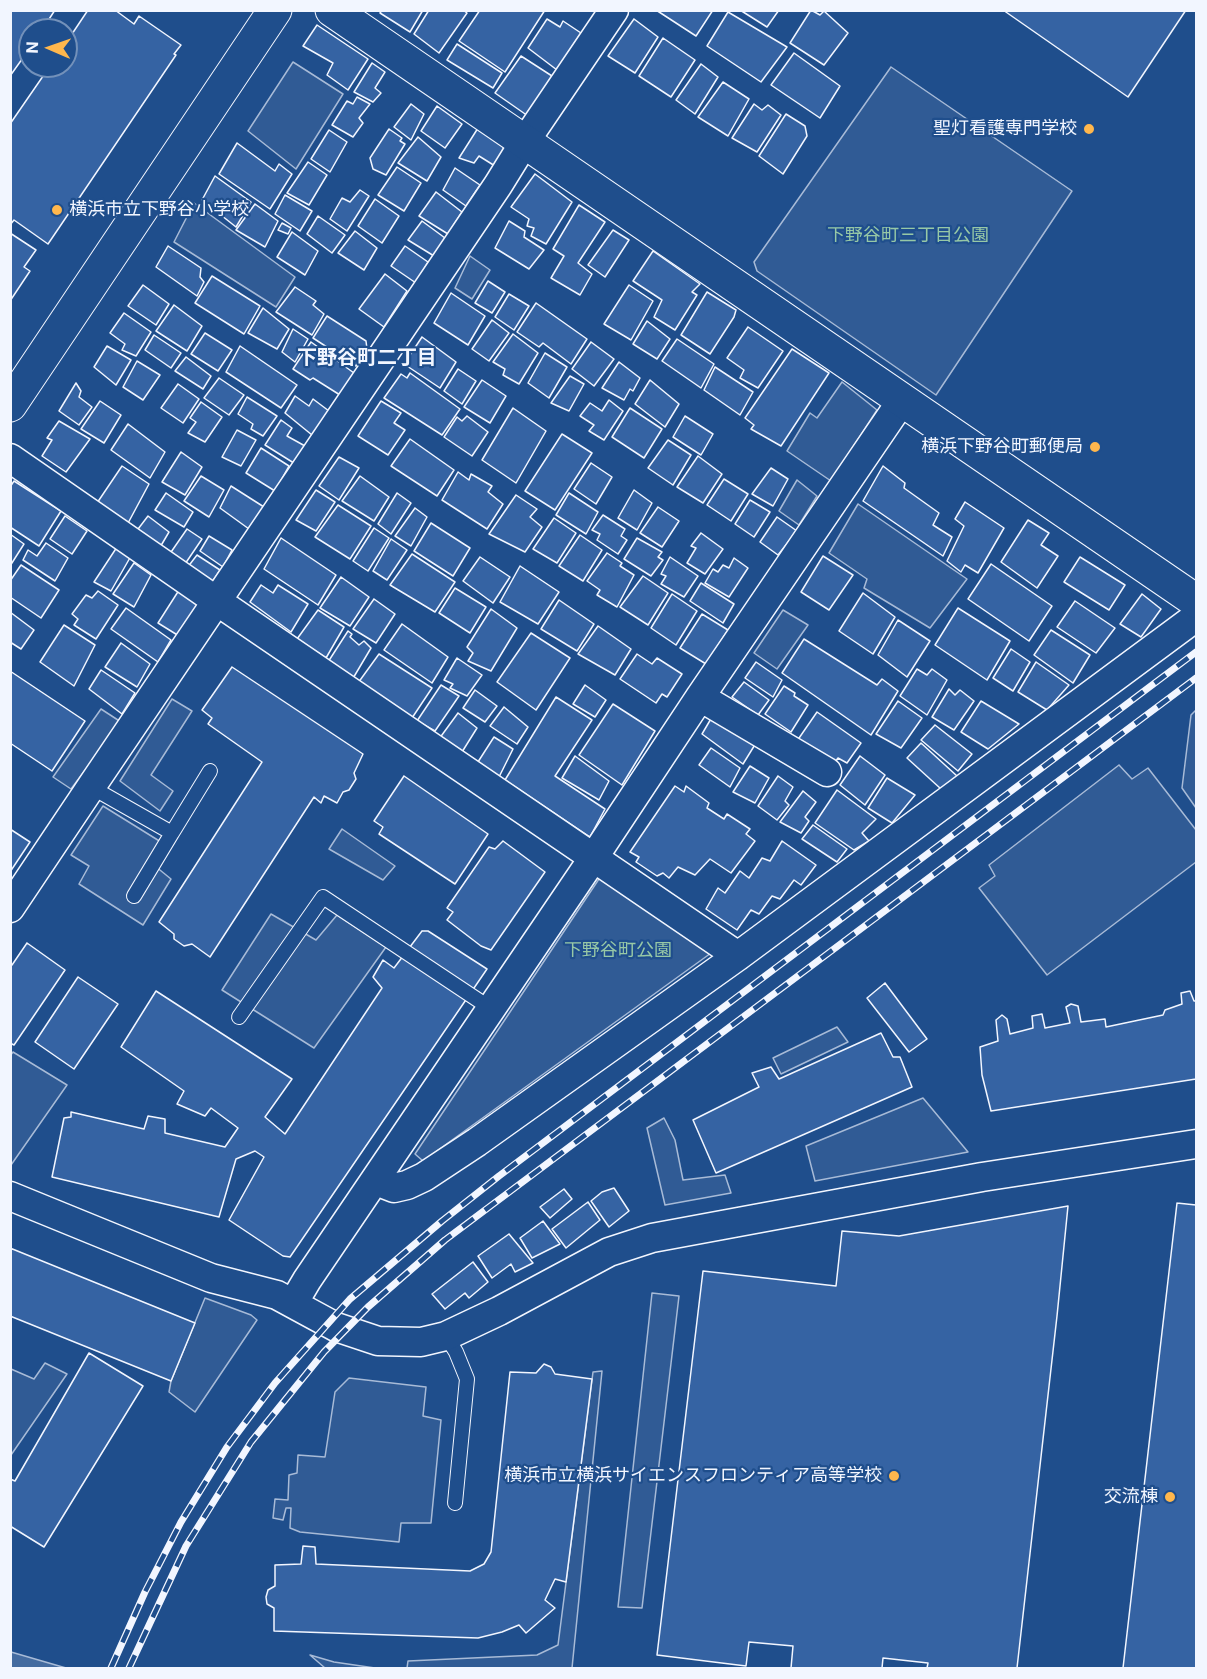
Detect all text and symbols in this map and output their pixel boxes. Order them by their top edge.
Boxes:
north arrow [18,18,78,78]
text: N [22,41,42,54]
place label: 聖灯看護専門学校 [933,118,1077,140]
marker: 聖灯看護専門学校 [1082,122,1096,136]
place label: 横浜市立下野谷小学校 [69,199,249,221]
marker: 横浜市立下野谷小学校 [50,203,64,217]
park label: 下野谷町三丁目公園 [827,225,989,247]
district label: 下野谷町二丁目 [297,346,437,370]
place label: 横浜下野谷町郵便局 [921,436,1083,458]
marker: 横浜下野谷町郵便局 [1088,440,1102,454]
park label: 下野谷町公園 [564,940,672,962]
place label: 横浜市立横浜サイエンスフロンティア高等学校 [504,1465,882,1487]
marker: 横浜市立横浜サイエンスフロンティア高等学校 [887,1469,901,1483]
place label: 交流棟 [1104,1486,1158,1508]
marker: 交流棟 [1163,1490,1177,1504]

